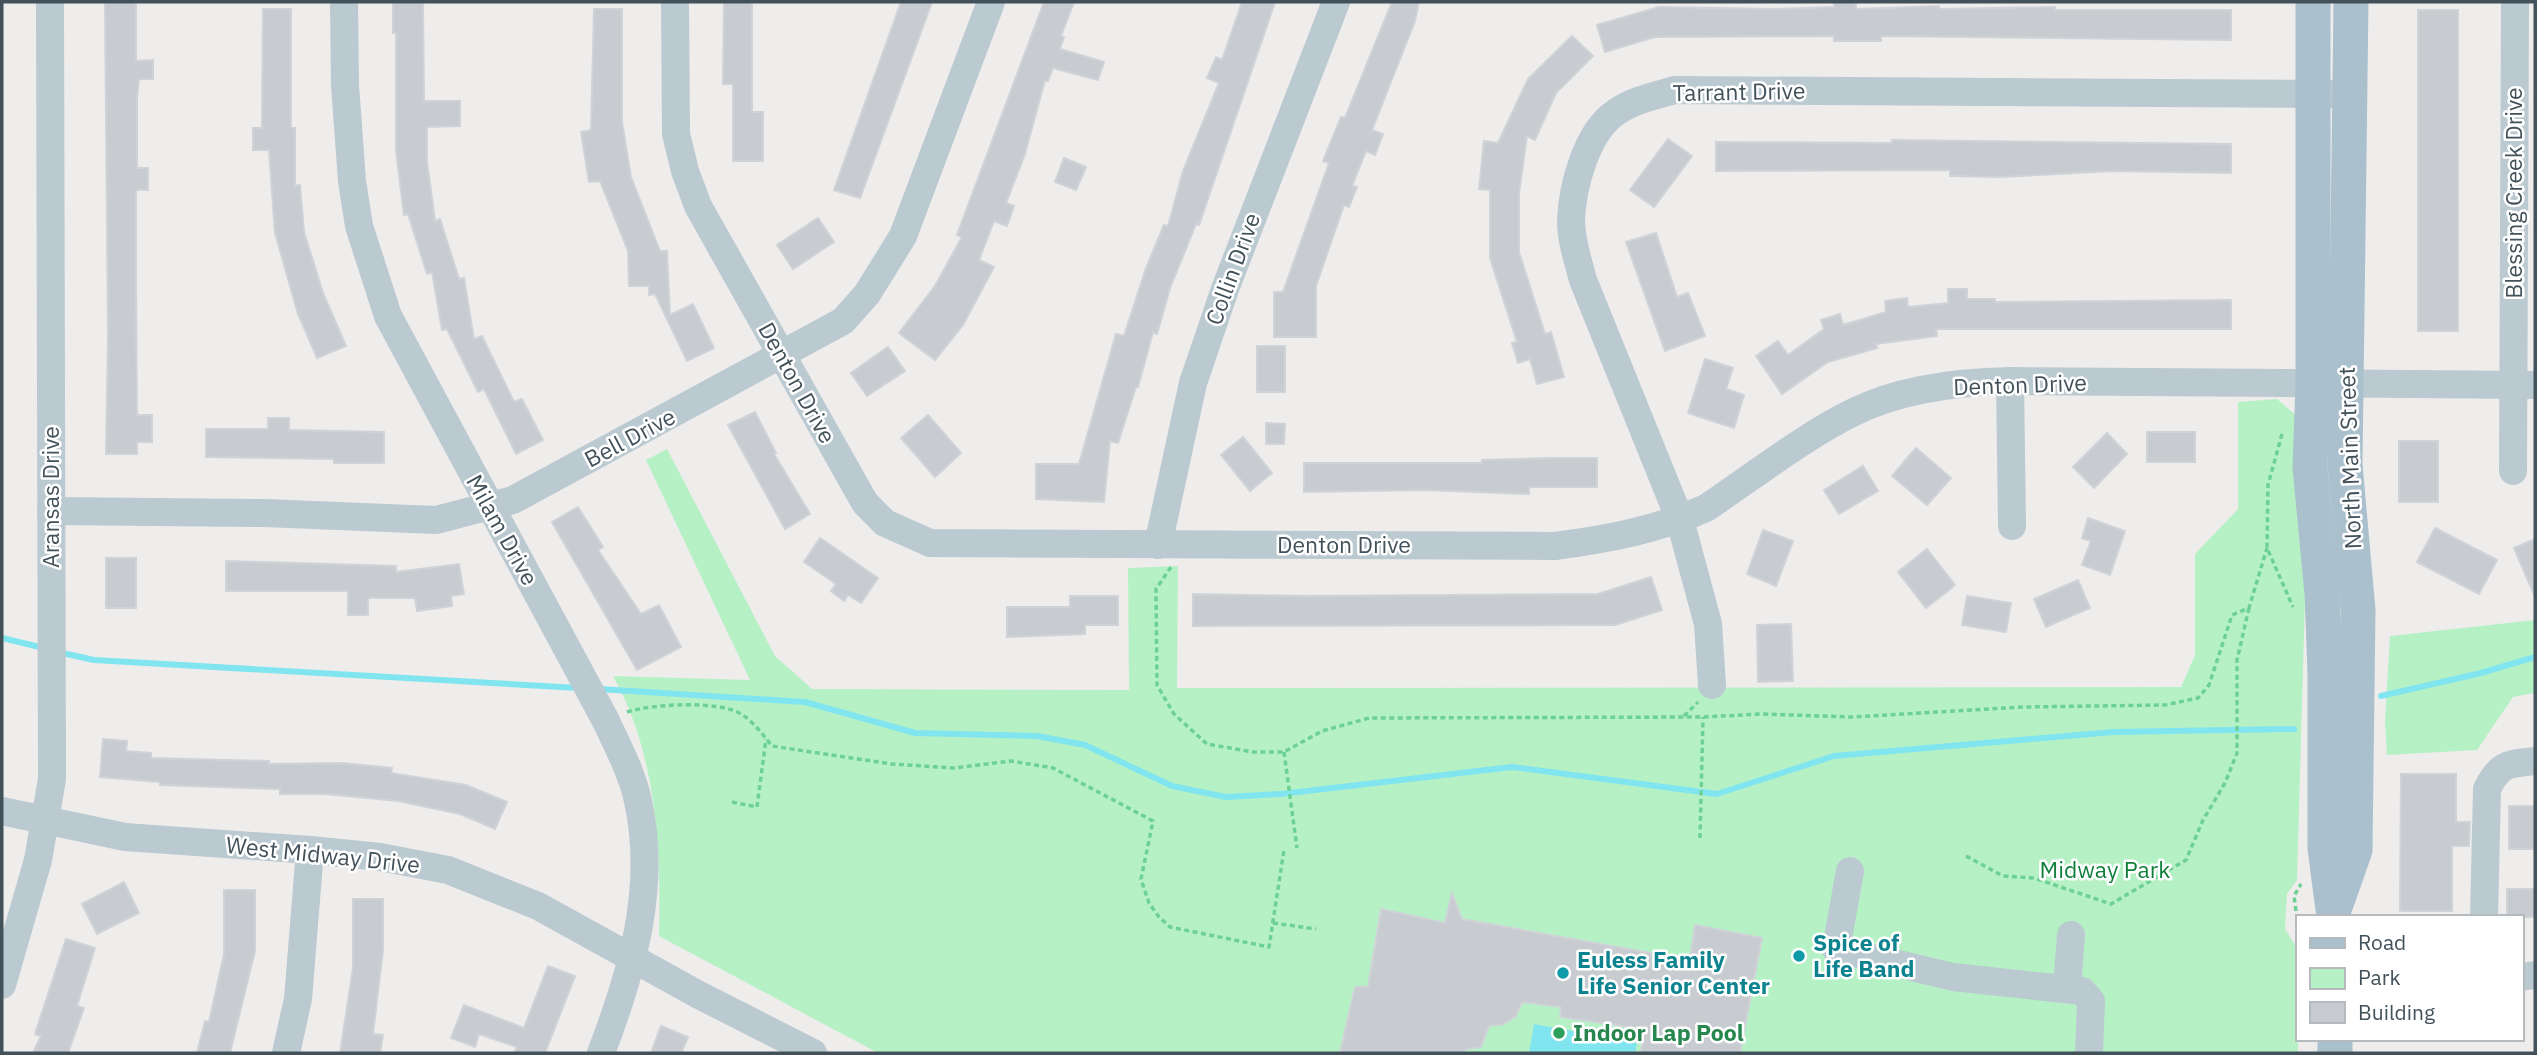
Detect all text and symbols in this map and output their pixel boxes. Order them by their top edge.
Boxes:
street label: Tarrant Drive [1672,75,1806,107]
street label: Blessing Creek Drive [2498,87,2528,299]
street label: Collin Drive [1198,208,1266,329]
street label: Denton Drive [752,317,843,448]
street label: North Main Street [2331,366,2367,550]
street label: Denton Drive [1953,367,2087,401]
street label: Bell Drive [579,401,680,474]
street label: Aransas Drive [35,426,65,568]
street label: Milam Drive [460,469,546,590]
street label: Denton Drive [1277,529,1411,559]
street label: West Midway Drive [225,829,422,879]
park label: Midway Park [2040,854,2170,884]
legend [2296,915,2523,1041]
place label: Spice of Life Band [1813,927,1914,983]
text: Road [2358,928,2406,956]
place label: Euless Family Life Senior Center [1577,944,1770,1000]
marker: Spice of Life Band [1791,948,1807,964]
text: Park [2358,963,2401,991]
marker: Euless Family Life Senior Center [1555,965,1571,981]
text: Building [2358,998,2435,1026]
place label: Indoor Lap Pool [1573,1017,1744,1047]
marker: Indoor Lap Pool [1551,1025,1567,1041]

